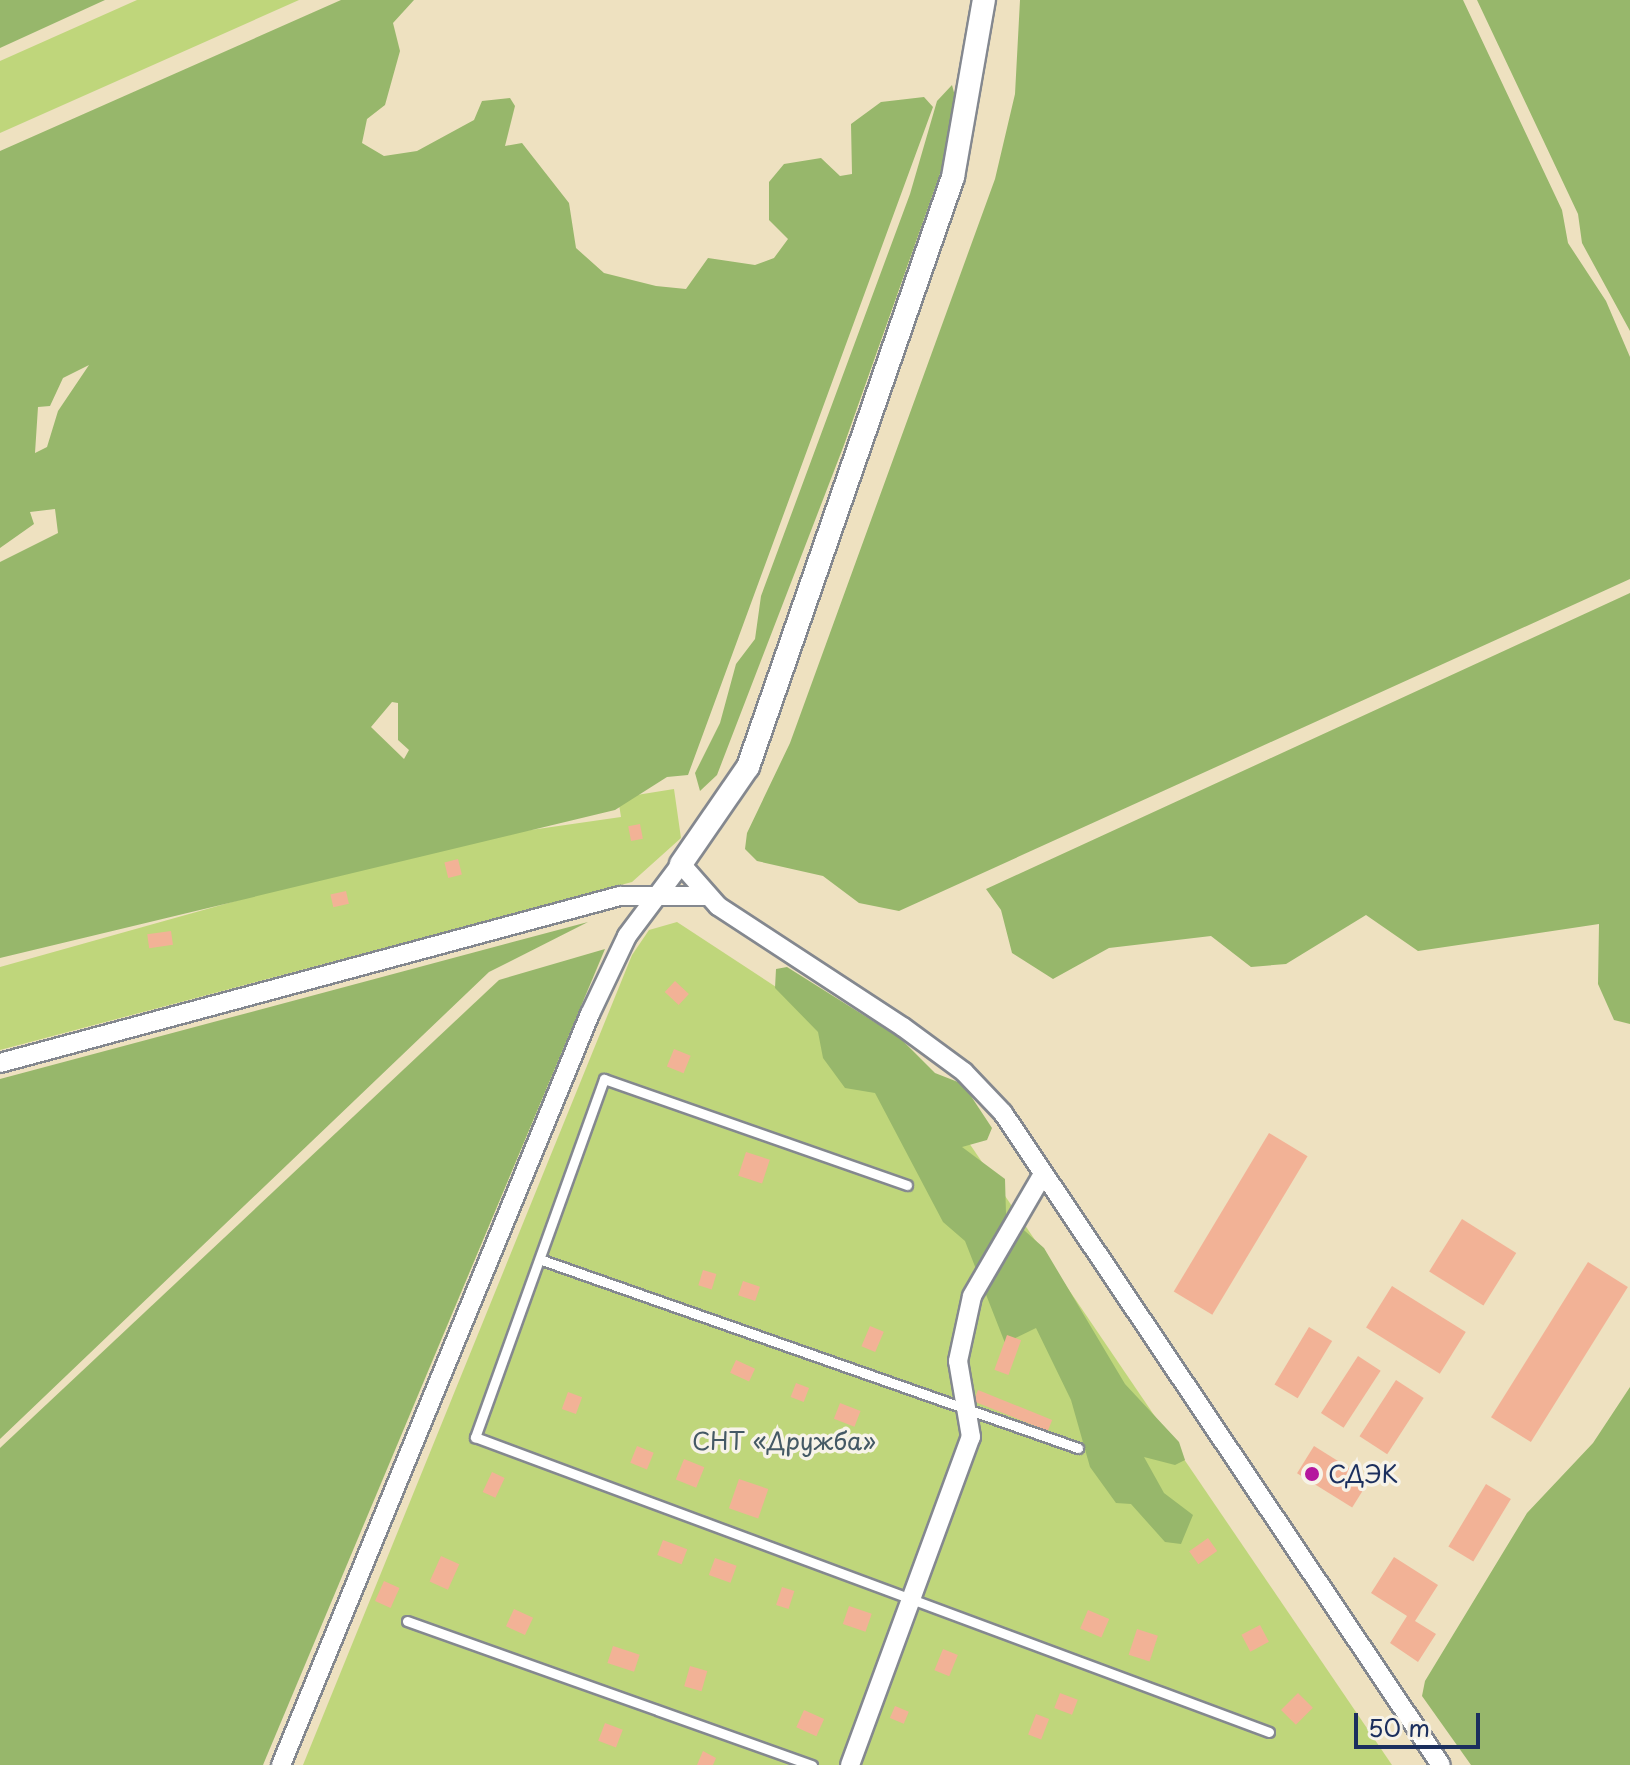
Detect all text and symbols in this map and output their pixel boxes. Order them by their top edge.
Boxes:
park label: СНТ «Дружба» [692,1427,876,1455]
place label: СДЭК [1328,1460,1398,1488]
marker: СДЭК [1303,1465,1321,1483]
scale bar [1358,1697,1484,1747]
text: 50 m [1368,1709,1430,1745]

